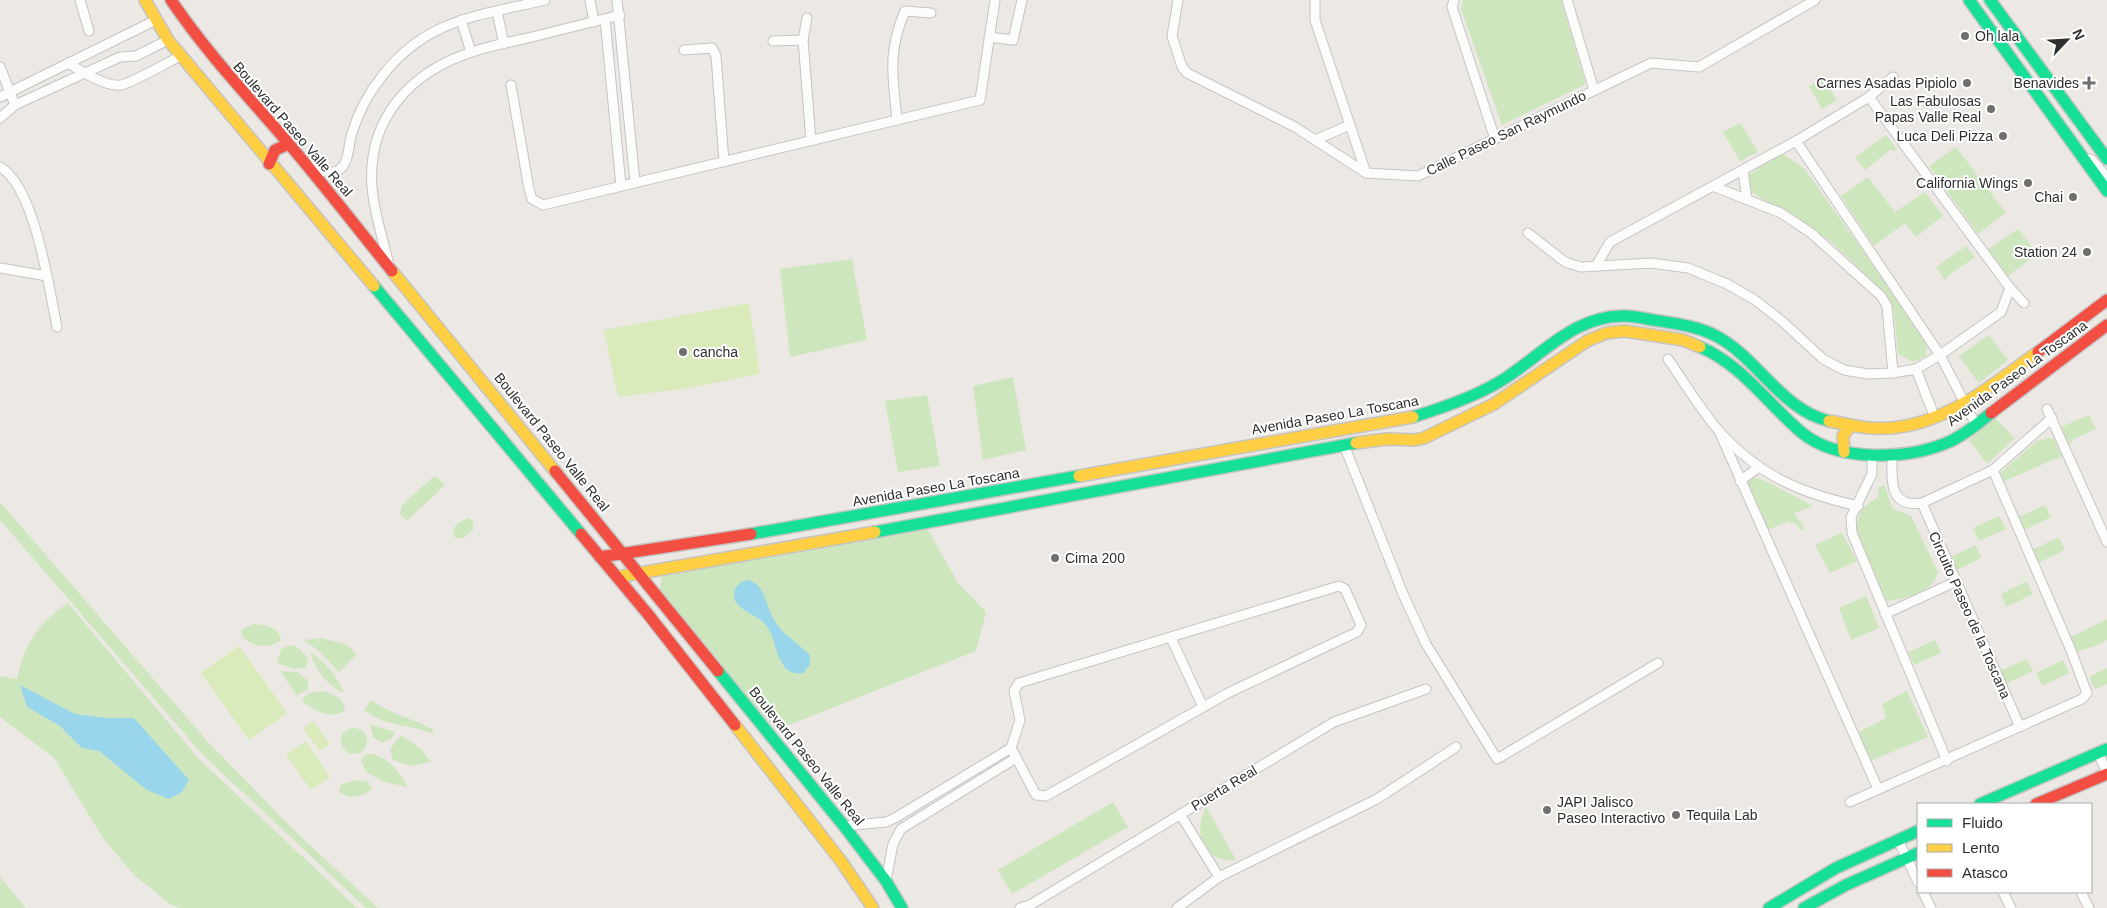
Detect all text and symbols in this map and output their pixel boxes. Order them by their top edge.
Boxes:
north arrow [2042,15,2092,65]
text: N [2069,27,2088,42]
place label: Oh lala [1975,28,2020,44]
marker: Oh lala [1959,30,1971,42]
street label: Boulevard Paseo Valle Real [230,58,356,200]
place label: Carnes Asadas Pipiolo [1816,75,1957,91]
place label: Benavides [2014,75,2079,91]
marker: Carnes Asadas Pipiolo [1961,77,1973,89]
marker: Benavides [2083,77,2095,89]
street label: Calle Paseo San Raymundo [1423,87,1589,179]
place label: Las Fabulosas Papas Valle Real [1875,93,1981,125]
marker: Las Fabulosas Papas Valle Real [1985,103,1997,115]
place label: Luca Deli Pizza [1897,128,1993,144]
marker: Luca Deli Pizza [1997,130,2009,142]
place label: California Wings [1916,175,2018,191]
marker: California Wings [2022,177,2034,189]
place label: Chai [2034,189,2063,205]
marker: Chai [2067,191,2079,203]
place label: Station 24 [2014,244,2077,260]
marker: Station 24 [2081,246,2093,258]
street label: Avenida Paseo La Toscana [1944,317,2090,429]
place label: cancha [693,344,738,360]
marker: cancha [677,346,689,358]
street label: Boulevard Paseo Valle Real [491,370,613,514]
street label: Avenida Paseo La Toscana [1250,392,1420,438]
street label: Avenida Paseo La Toscana [851,464,1021,510]
street label: Circuito Paseo de la Toscana [1926,529,2014,701]
place label: Cima 200 [1065,550,1125,566]
marker: Cima 200 [1049,552,1061,564]
street label: Boulevard Paseo Valle Real [746,684,868,828]
street label: Puerta Real [1188,762,1260,814]
place label: JAPI Jalisco Paseo Interactivo [1557,794,1665,826]
legend [1917,803,2092,893]
marker: JAPI Jalisco Paseo Interactivo [1541,804,1553,816]
place label: Tequila Lab [1686,807,1758,823]
marker: Tequila Lab [1670,809,1682,821]
text: Fluido [1962,814,2003,831]
text: Lento [1962,839,2000,856]
text: Atasco [1962,864,2008,881]

